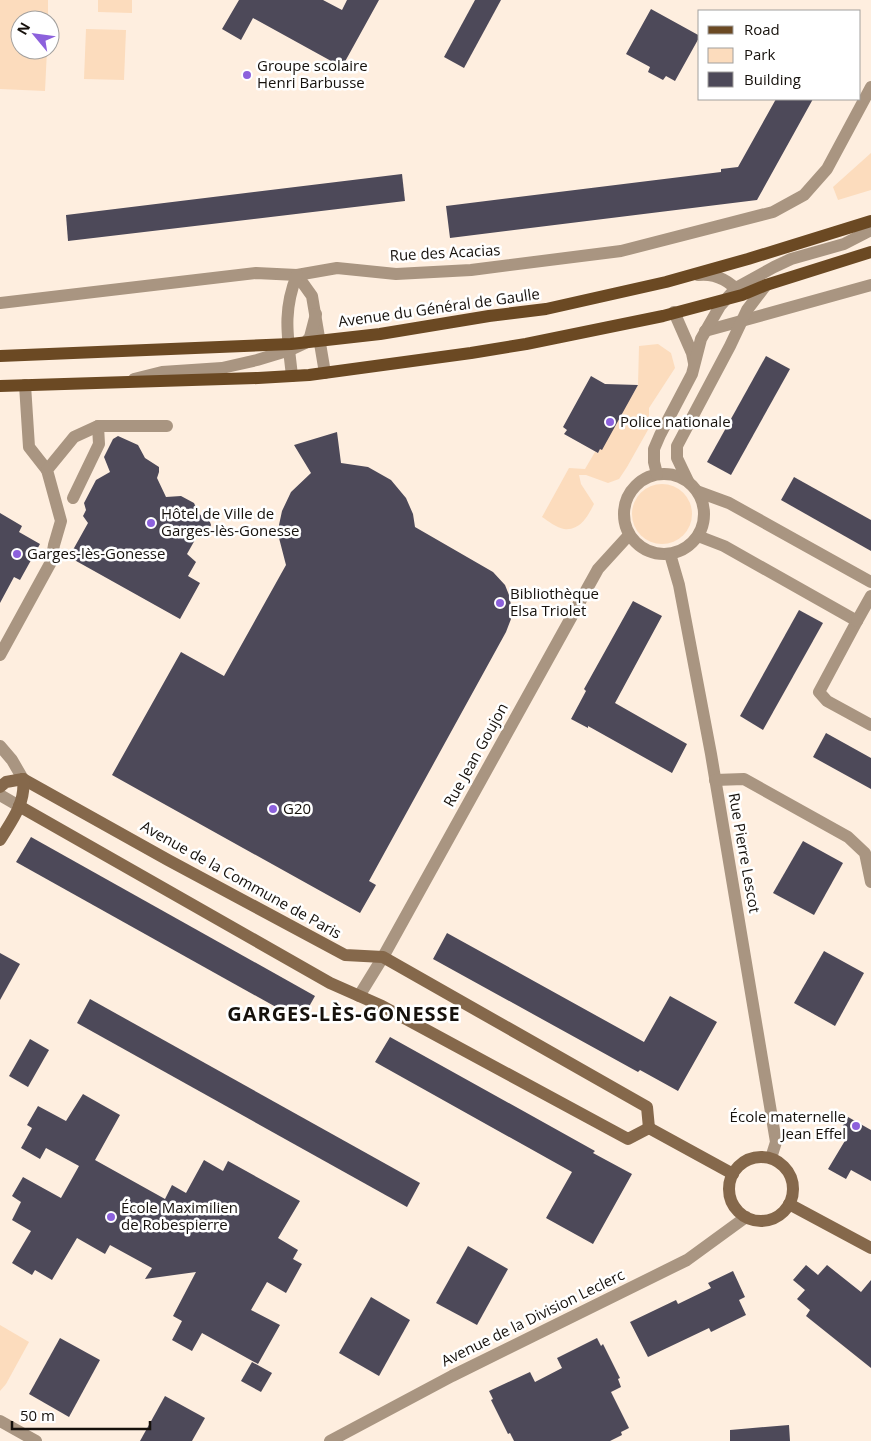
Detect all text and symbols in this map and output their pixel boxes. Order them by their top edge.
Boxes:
north arrow [10,10,60,60]
legend [698,10,861,100]
text: N [12,19,34,38]
text: Road [744,19,780,39]
text: Park [744,44,775,64]
place label: Groupe scolaire Henri Barbusse [257,55,368,92]
marker: Groupe scolaire Henri Barbusse [241,69,253,81]
text: Building [744,69,801,89]
street label: Rue des Acacias [389,239,501,265]
street label: Avenue du Général de Gaulle [337,283,541,331]
place label: Police nationale [620,411,731,431]
marker: Police nationale [604,416,616,428]
place label: Hôtel de Ville de Garges-lès-Gonesse [161,503,299,540]
marker: Hôtel de Ville de Garges-lès-Gonesse [145,517,157,529]
place label: Garges-lès-Gonesse [27,543,165,563]
marker: Garges-lès-Gonesse [11,548,23,560]
place label: Bibliothèque Elsa Triolet [510,583,599,620]
marker: Bibliothèque Elsa Triolet [494,597,506,609]
street label: Rue Jean Goujon [438,699,512,810]
street label: Rue Pierre Lescot [725,791,765,914]
place label: G20 [283,798,311,818]
marker: G20 [267,803,279,815]
street label: Avenue de la Commune de Paris [138,815,345,943]
district label: GARGES-LÈS-GONESSE [227,1000,461,1027]
place label: École maternelle Jean Effel [730,1106,846,1143]
marker: École maternelle Jean Effel [850,1120,862,1132]
place label: École Maximilien de Robespierre [121,1197,238,1234]
marker: École Maximilien de Robespierre [105,1211,117,1223]
street label: Avenue de la Division Leclerc [438,1264,628,1370]
scale bar [12,1398,150,1430]
text: 50 m [20,1405,55,1425]

